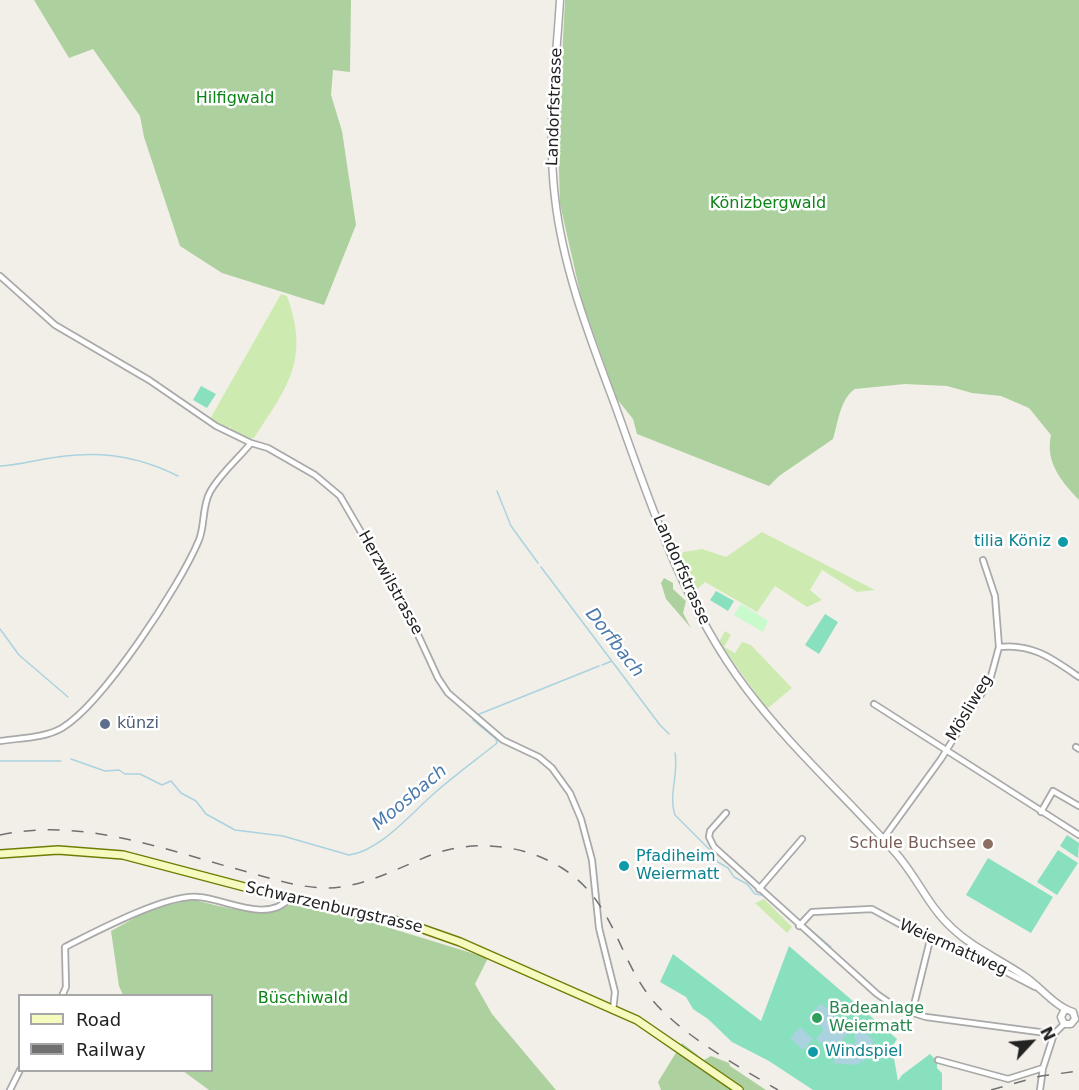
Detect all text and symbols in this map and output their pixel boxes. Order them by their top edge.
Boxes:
street label: Landorfstrasse [543,47,567,167]
park label: Hilfigwald [196,89,274,109]
park label: Könizbergwald [710,194,826,214]
street label: Landorfstrasse [648,512,714,628]
street label: Herzwilstrasse [353,527,427,639]
place label: tilia Köniz [974,532,1051,552]
marker: tilia Köniz [1056,535,1070,549]
water label: Dorfbach [580,604,648,682]
street label: Mösliweg [943,671,997,745]
place label: künzi [117,714,159,734]
marker: künzi [98,717,112,731]
water label: Moosbach [368,761,452,835]
place label: Schule Buchsee [849,834,976,854]
marker: Schule Buchsee [981,837,995,851]
place label: Pfadiheim Weiermatt [636,847,719,885]
marker: Pfadiheim Weiermatt [617,859,631,873]
street label: Schwarzenburgstrasse [244,878,424,938]
street label: Weiermattweg [896,916,1010,980]
park label: Büschiwald [258,989,348,1009]
legend [18,994,213,1072]
place label: Badeanlage Weiermatt [829,999,924,1037]
text: Road [76,1009,121,1030]
marker: Badeanlage Weiermatt [810,1011,824,1025]
north arrow [1001,1012,1061,1072]
text: N [1036,1024,1059,1044]
text: Railway [76,1039,146,1060]
place label: Windspiel [825,1042,902,1062]
marker: Windspiel [806,1045,820,1059]

